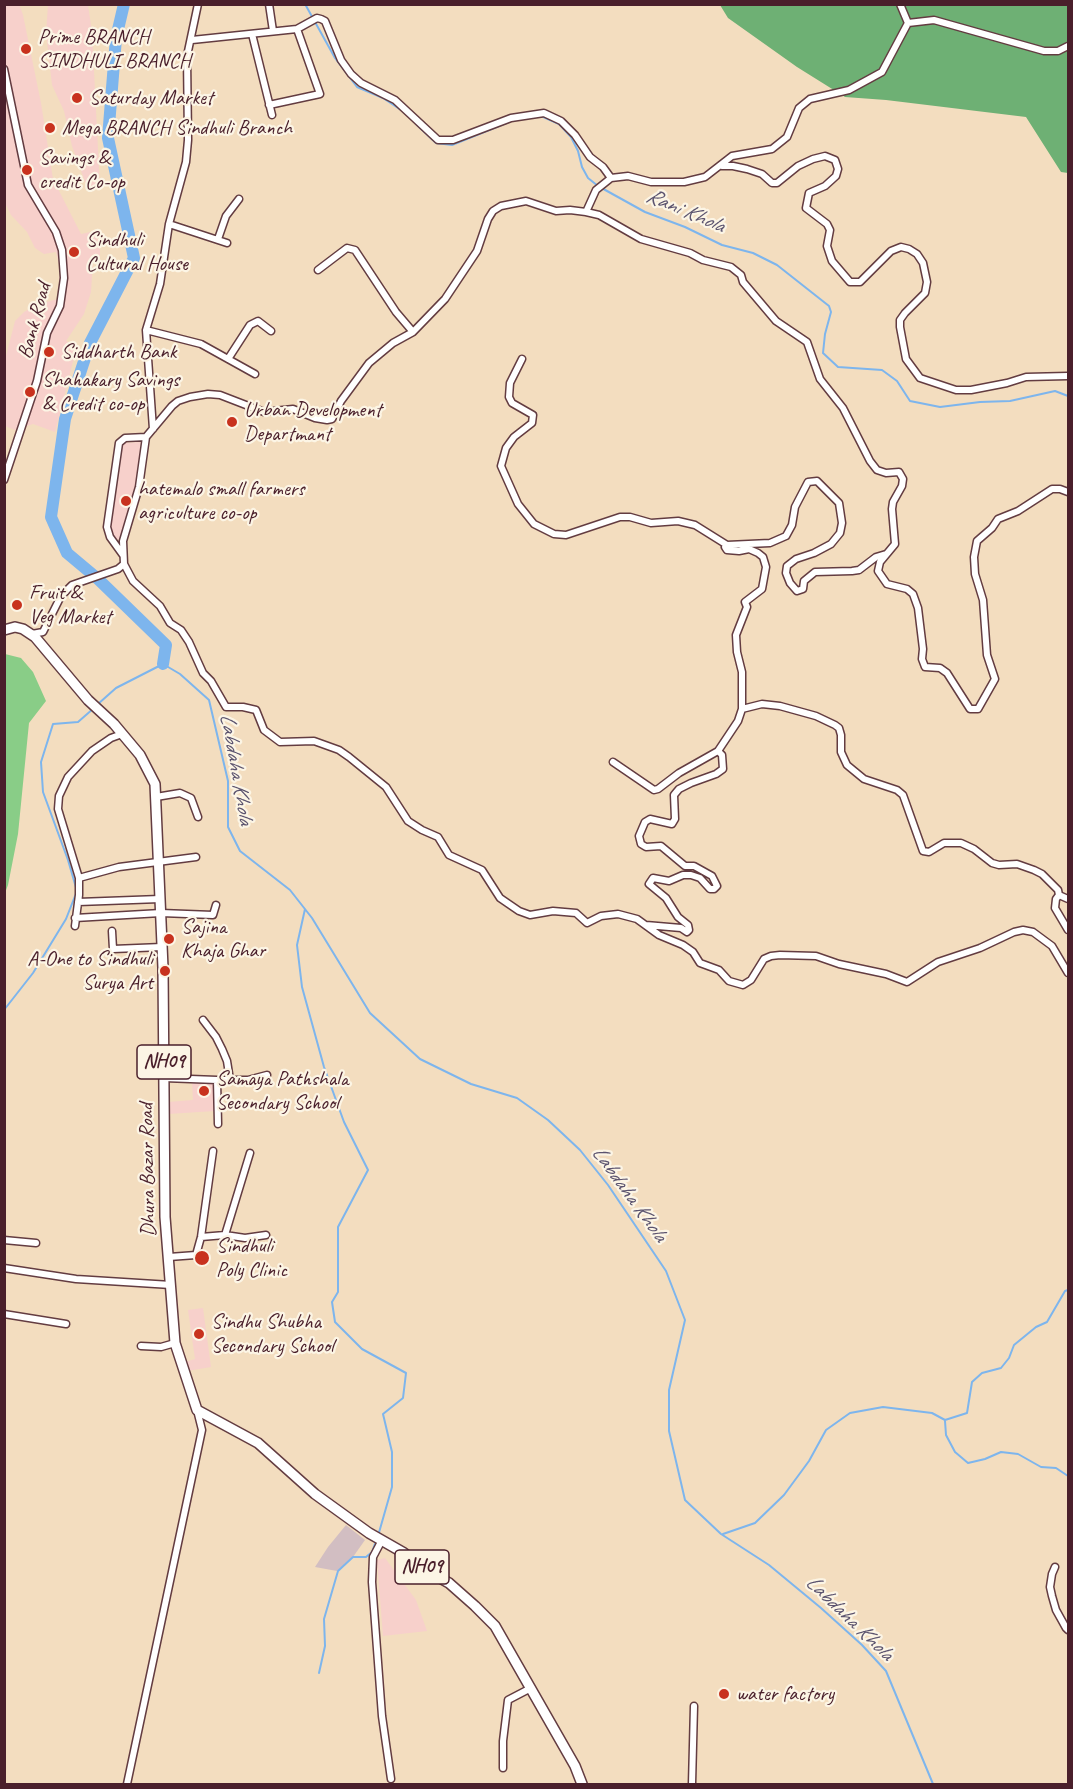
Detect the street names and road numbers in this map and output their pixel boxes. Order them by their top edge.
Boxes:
street label: Bank Road [13,280,57,362]
road number: NH09 [137,1045,191,1079]
street label: Dhura Bazar Road [134,1103,162,1237]
road number: NH09 [395,1550,449,1584]

